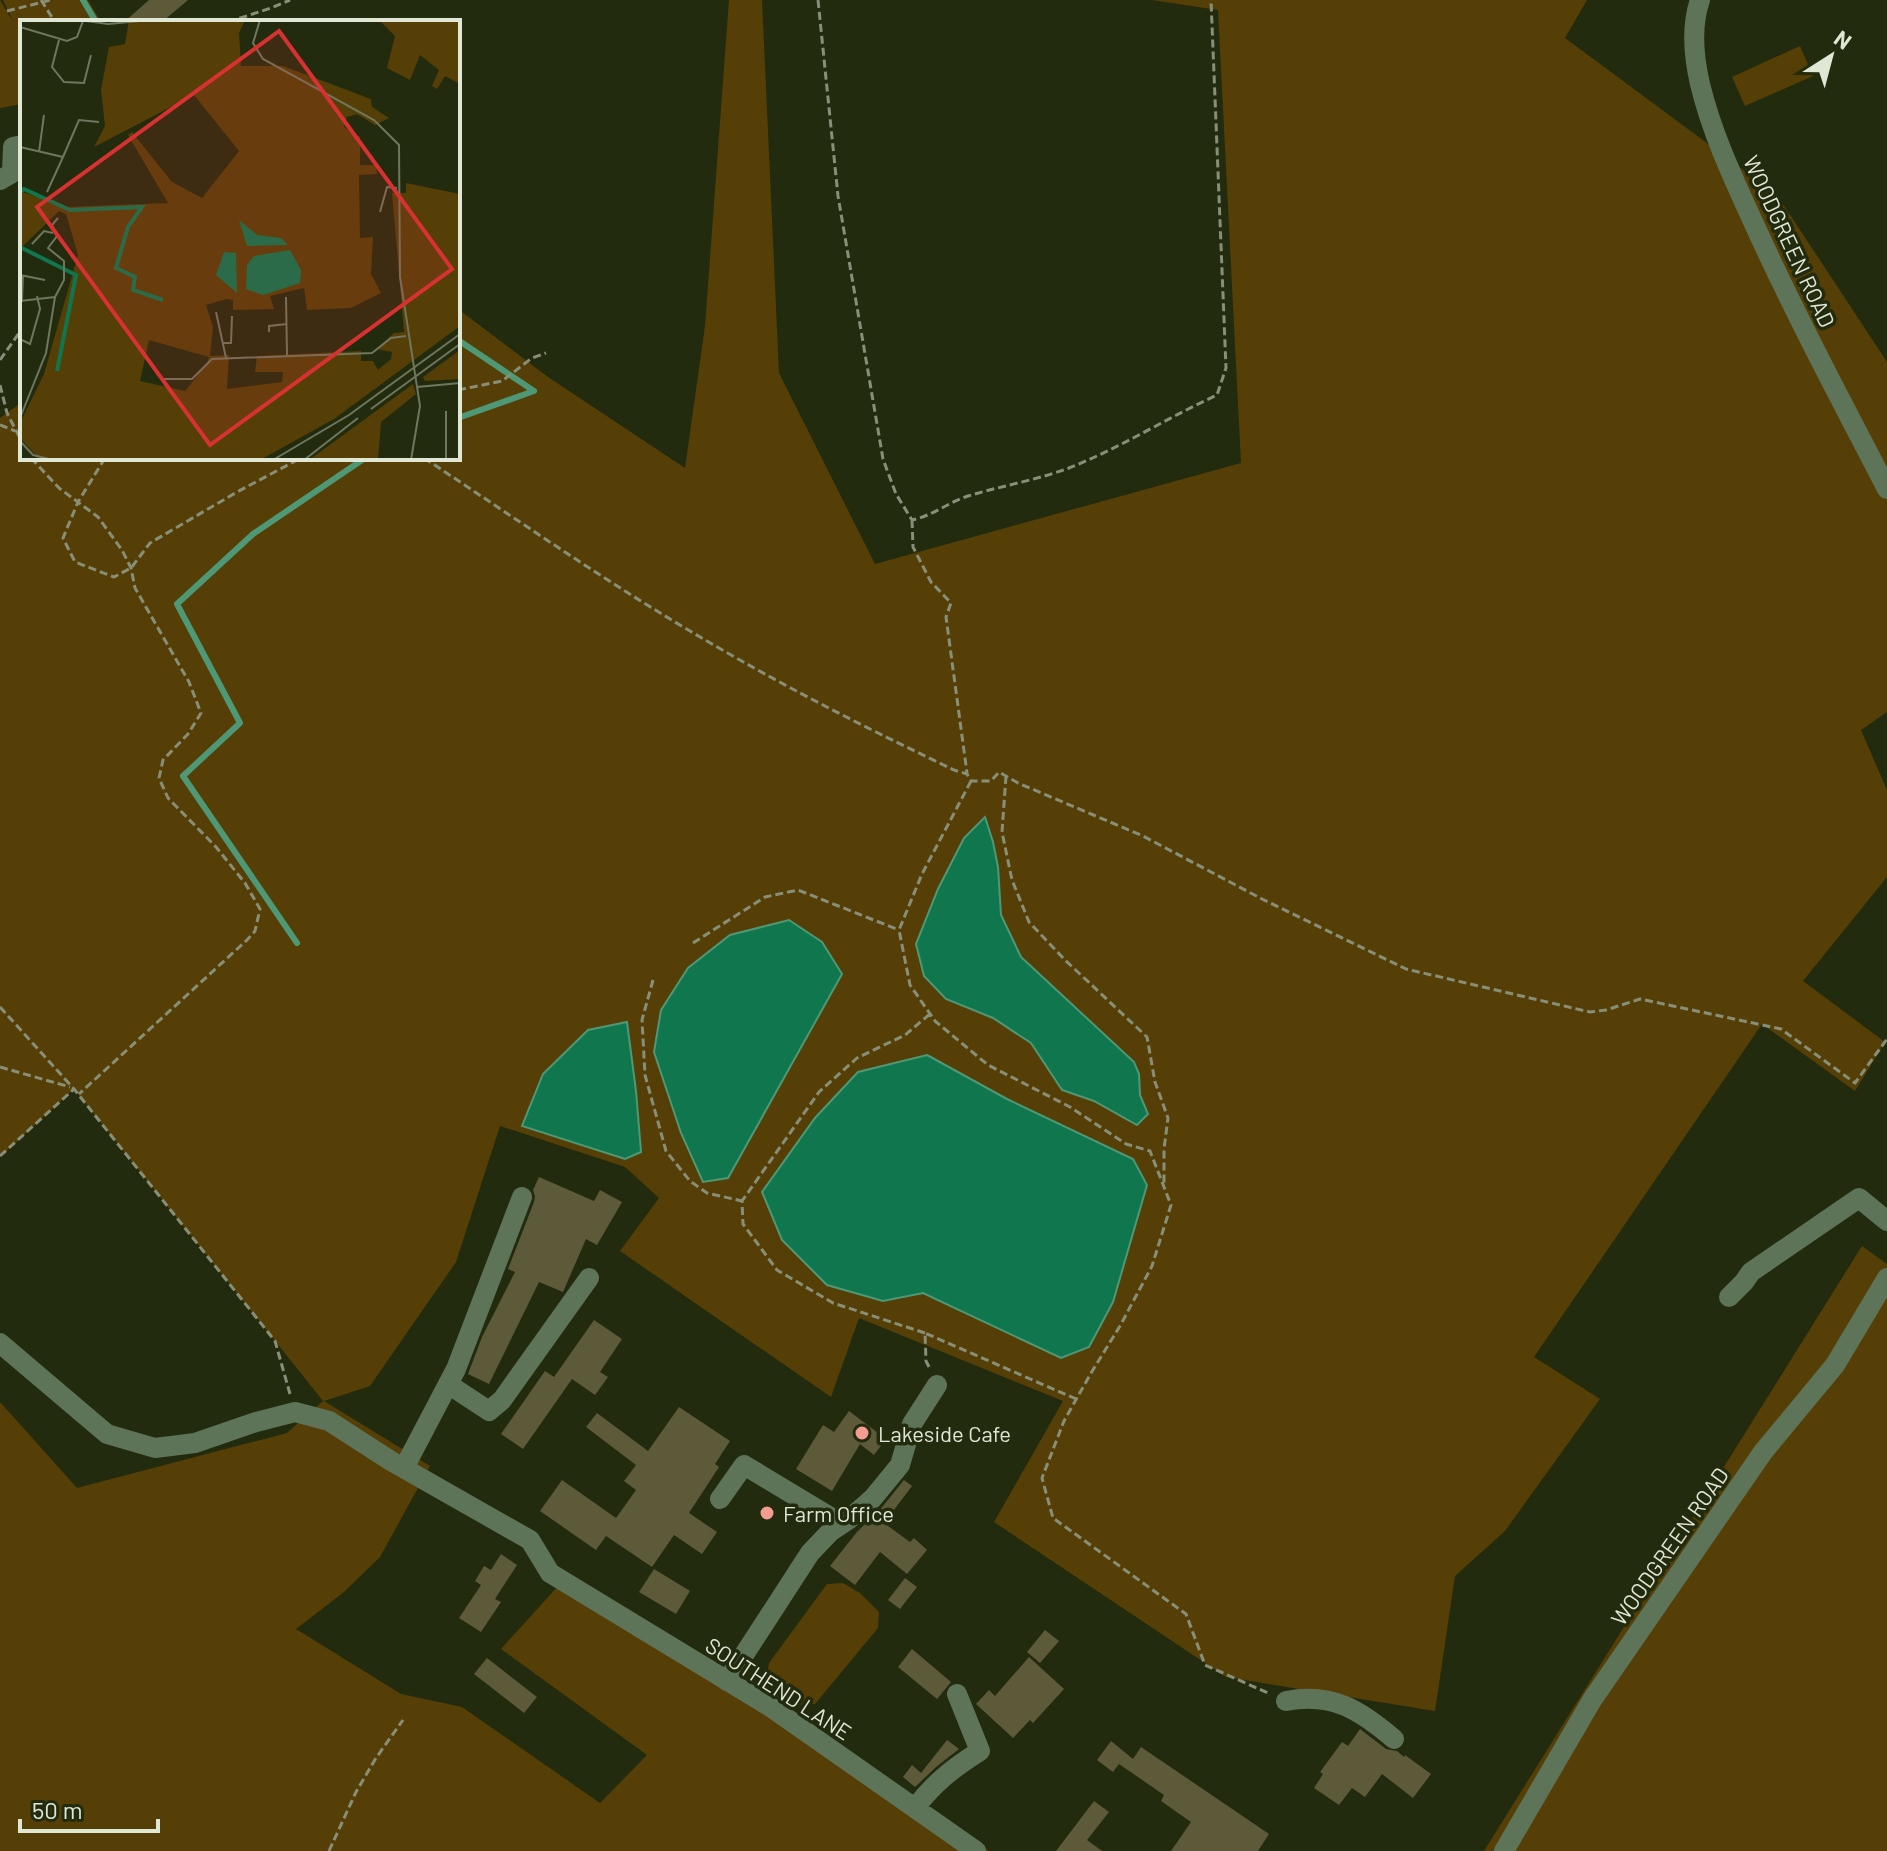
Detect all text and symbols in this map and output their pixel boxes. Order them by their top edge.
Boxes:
north arrow [1791,16,1871,96]
inset map [20,20,460,460]
text: N [1830,24,1857,54]
street label: WOODGREEN ROAD [1739,151,1841,331]
place label: Lakeside Cafe [878,1420,1011,1446]
marker: Lakeside Cafe [853,1424,871,1442]
street label: WOODGREEN ROAD [1605,1462,1733,1630]
place label: Farm Office [783,1500,894,1526]
marker: Farm Office [758,1504,776,1522]
street label: SOUTHEND LANE [701,1631,857,1745]
scale bar [20,1783,158,1833]
text: 50 m [32,1795,83,1824]

